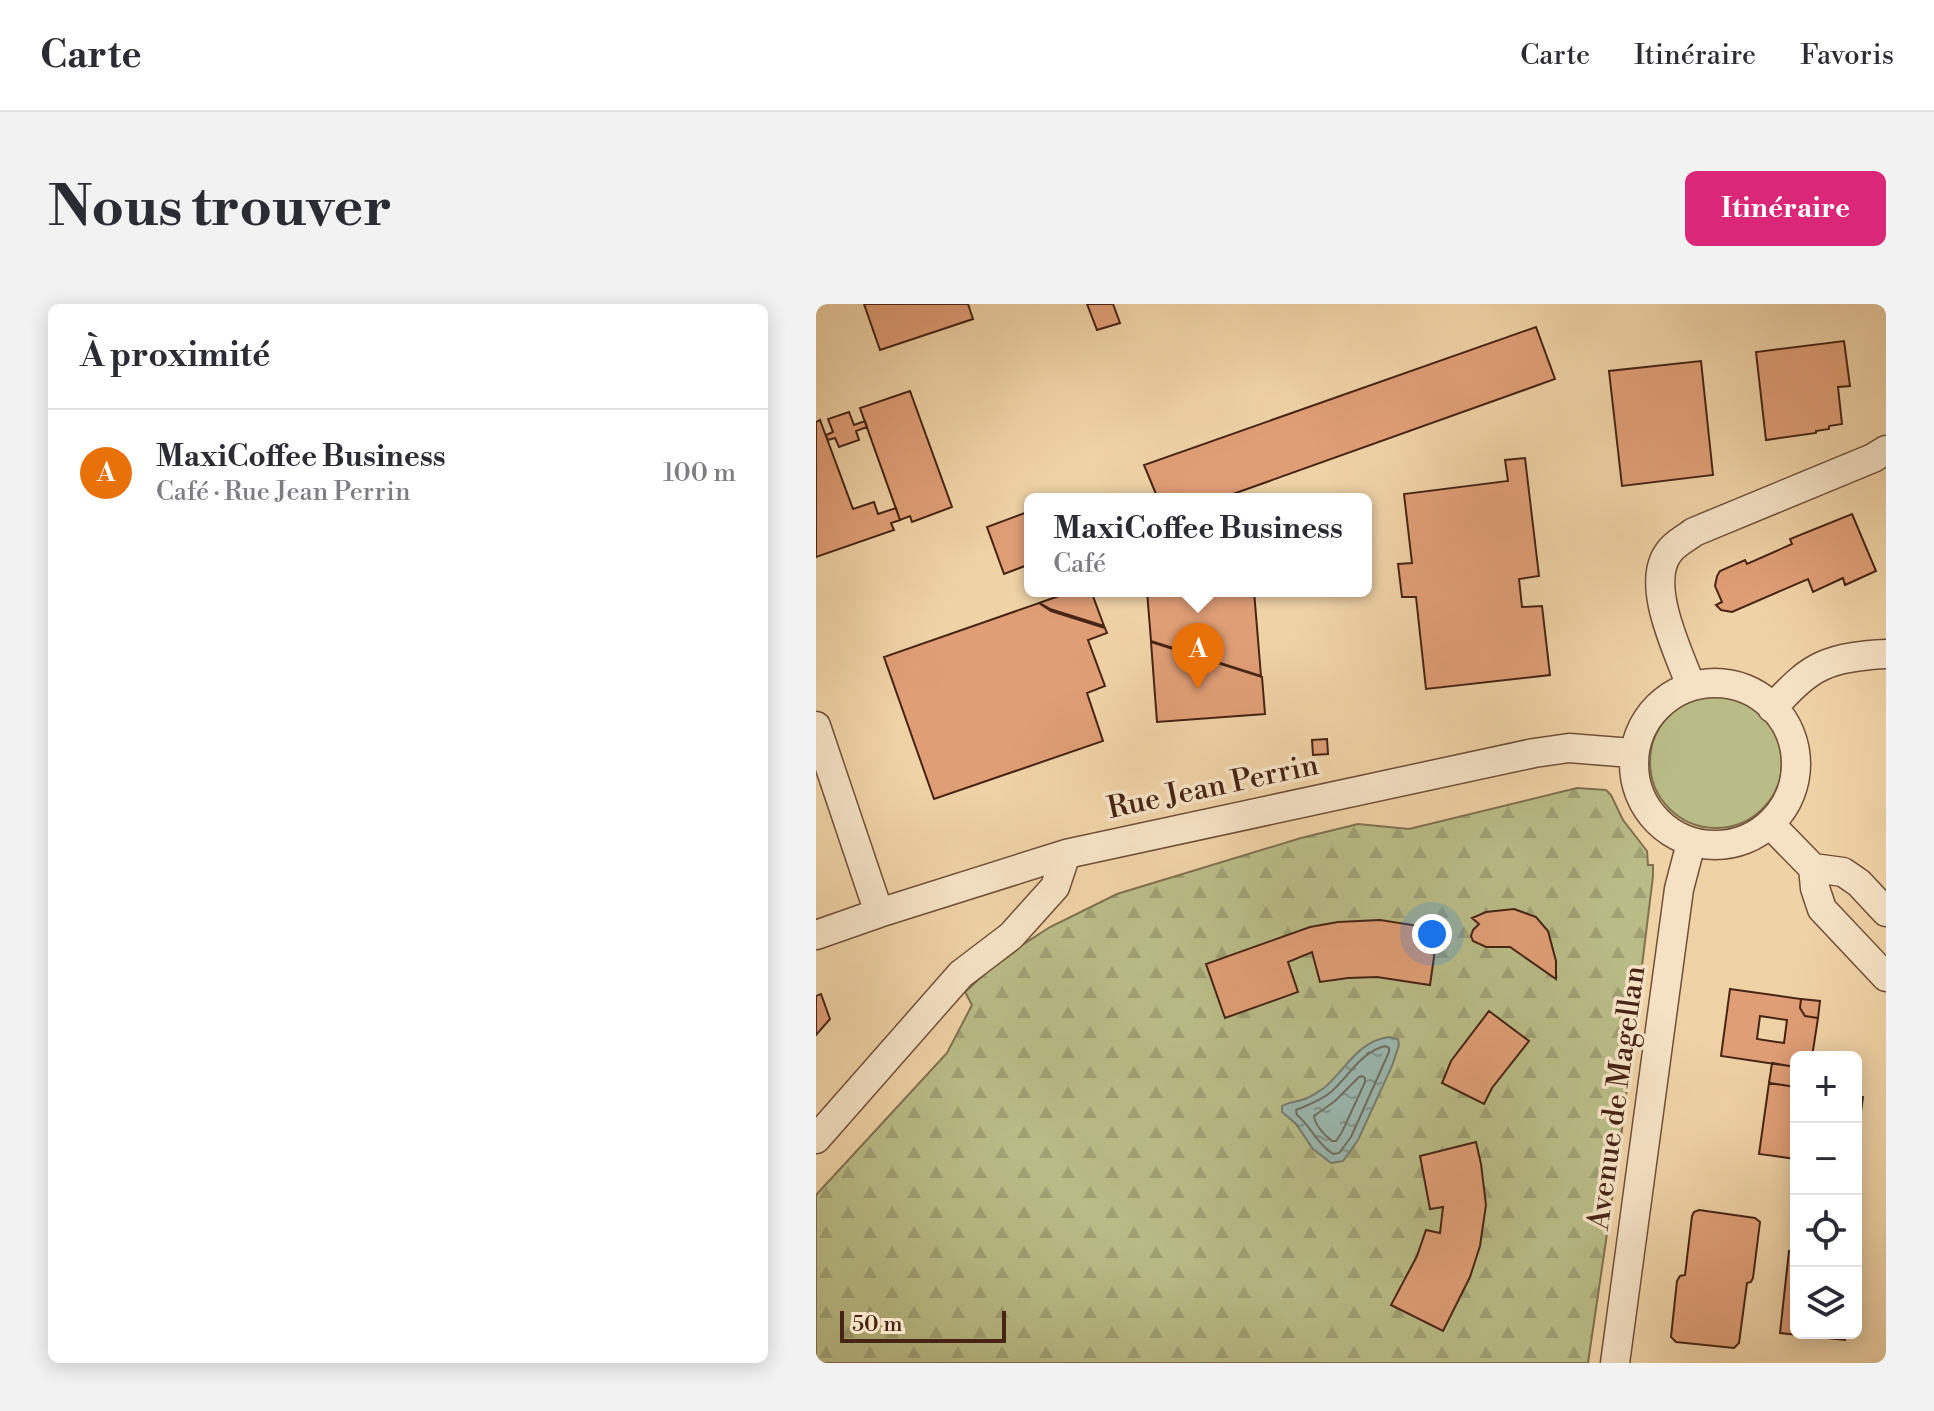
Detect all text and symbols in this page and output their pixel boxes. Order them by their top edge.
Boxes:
text: Carte [40,32,142,79]
text: Carte [1520,38,1590,73]
text: Itinéraire [1634,38,1756,73]
text: Favoris [1800,38,1894,73]
button: Itinéraire [1685,171,1886,246]
text: Nous trouver [48,173,392,243]
text: À proximité [80,335,270,377]
text: MaxiCoffee Business [156,438,446,476]
text: A [97,457,115,489]
text: 100 m [663,457,736,489]
text: Café · Rue Jean Perrin [156,476,410,508]
popup [1024,493,1372,597]
text: MaxiCoffee Business [1053,510,1343,548]
text: Café [1053,548,1106,580]
pin: A [1172,623,1224,689]
street label: Rue Jean Perrin [1104,746,1322,828]
your location [1412,914,1452,954]
street label: Avenue de Magellan [1580,963,1654,1233]
map controls [1790,1051,1862,1339]
button: + [1790,1051,1862,1123]
button: − [1790,1123,1862,1195]
button: locate [1790,1195,1862,1267]
button: layers [1790,1267,1862,1339]
scale bar [840,1307,1006,1343]
text: 50 m [852,1311,903,1338]

